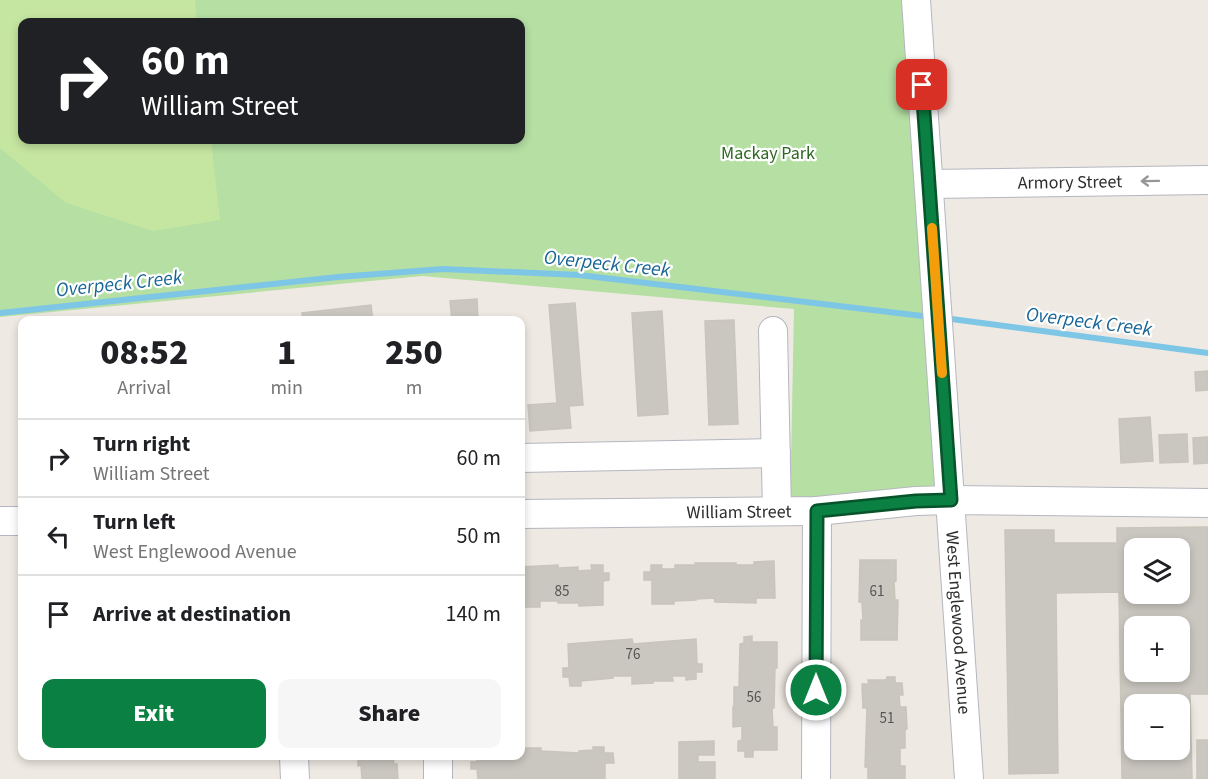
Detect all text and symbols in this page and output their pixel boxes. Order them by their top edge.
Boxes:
text: 60 m [141,31,230,91]
icon: right [42,42,120,120]
pin [896,59,947,110]
icon: arrive [905,68,938,101]
text: William Street [141,87,298,126]
park label: Mackay Park [721,141,815,166]
street label: Armory Street [1018,169,1122,195]
one-way arrow [1140,175,1160,187]
water label: Overpeck Creek [542,243,672,285]
water label: Overpeck Creek [54,263,184,305]
water label: Overpeck Creek [1024,300,1154,344]
text: 08:52 [100,327,188,378]
text: 1 [277,327,296,378]
text: 250 [385,327,443,378]
text: Arrival [117,374,171,402]
text: min [270,374,303,402]
text: m [406,374,422,402]
text: Turn right [93,428,190,460]
icon: right [42,442,75,475]
text: 60 m [456,442,501,474]
text: William Street [93,460,210,488]
street label: William Street [686,499,792,525]
text: Turn left [93,506,175,538]
icon: left [42,520,75,553]
text: 50 m [456,520,501,552]
street label: West Englewood Avenue [940,530,977,715]
text: West Englewood Avenue [93,538,297,566]
map controls [1124,538,1190,760]
button: layers [1124,538,1190,604]
house number: 85 [555,581,569,602]
house number: 61 [870,581,884,602]
icon: arrive [42,598,75,631]
text: Arrive at destination [93,598,291,630]
text: 140 m [446,598,501,630]
button: + [1124,616,1190,682]
house number: 76 [626,644,640,665]
position arrow [784,658,848,722]
button: Exit [42,679,266,748]
button: Share [278,679,501,748]
house number: 56 [747,687,761,708]
button: − [1124,694,1190,760]
house number: 51 [880,708,894,729]

